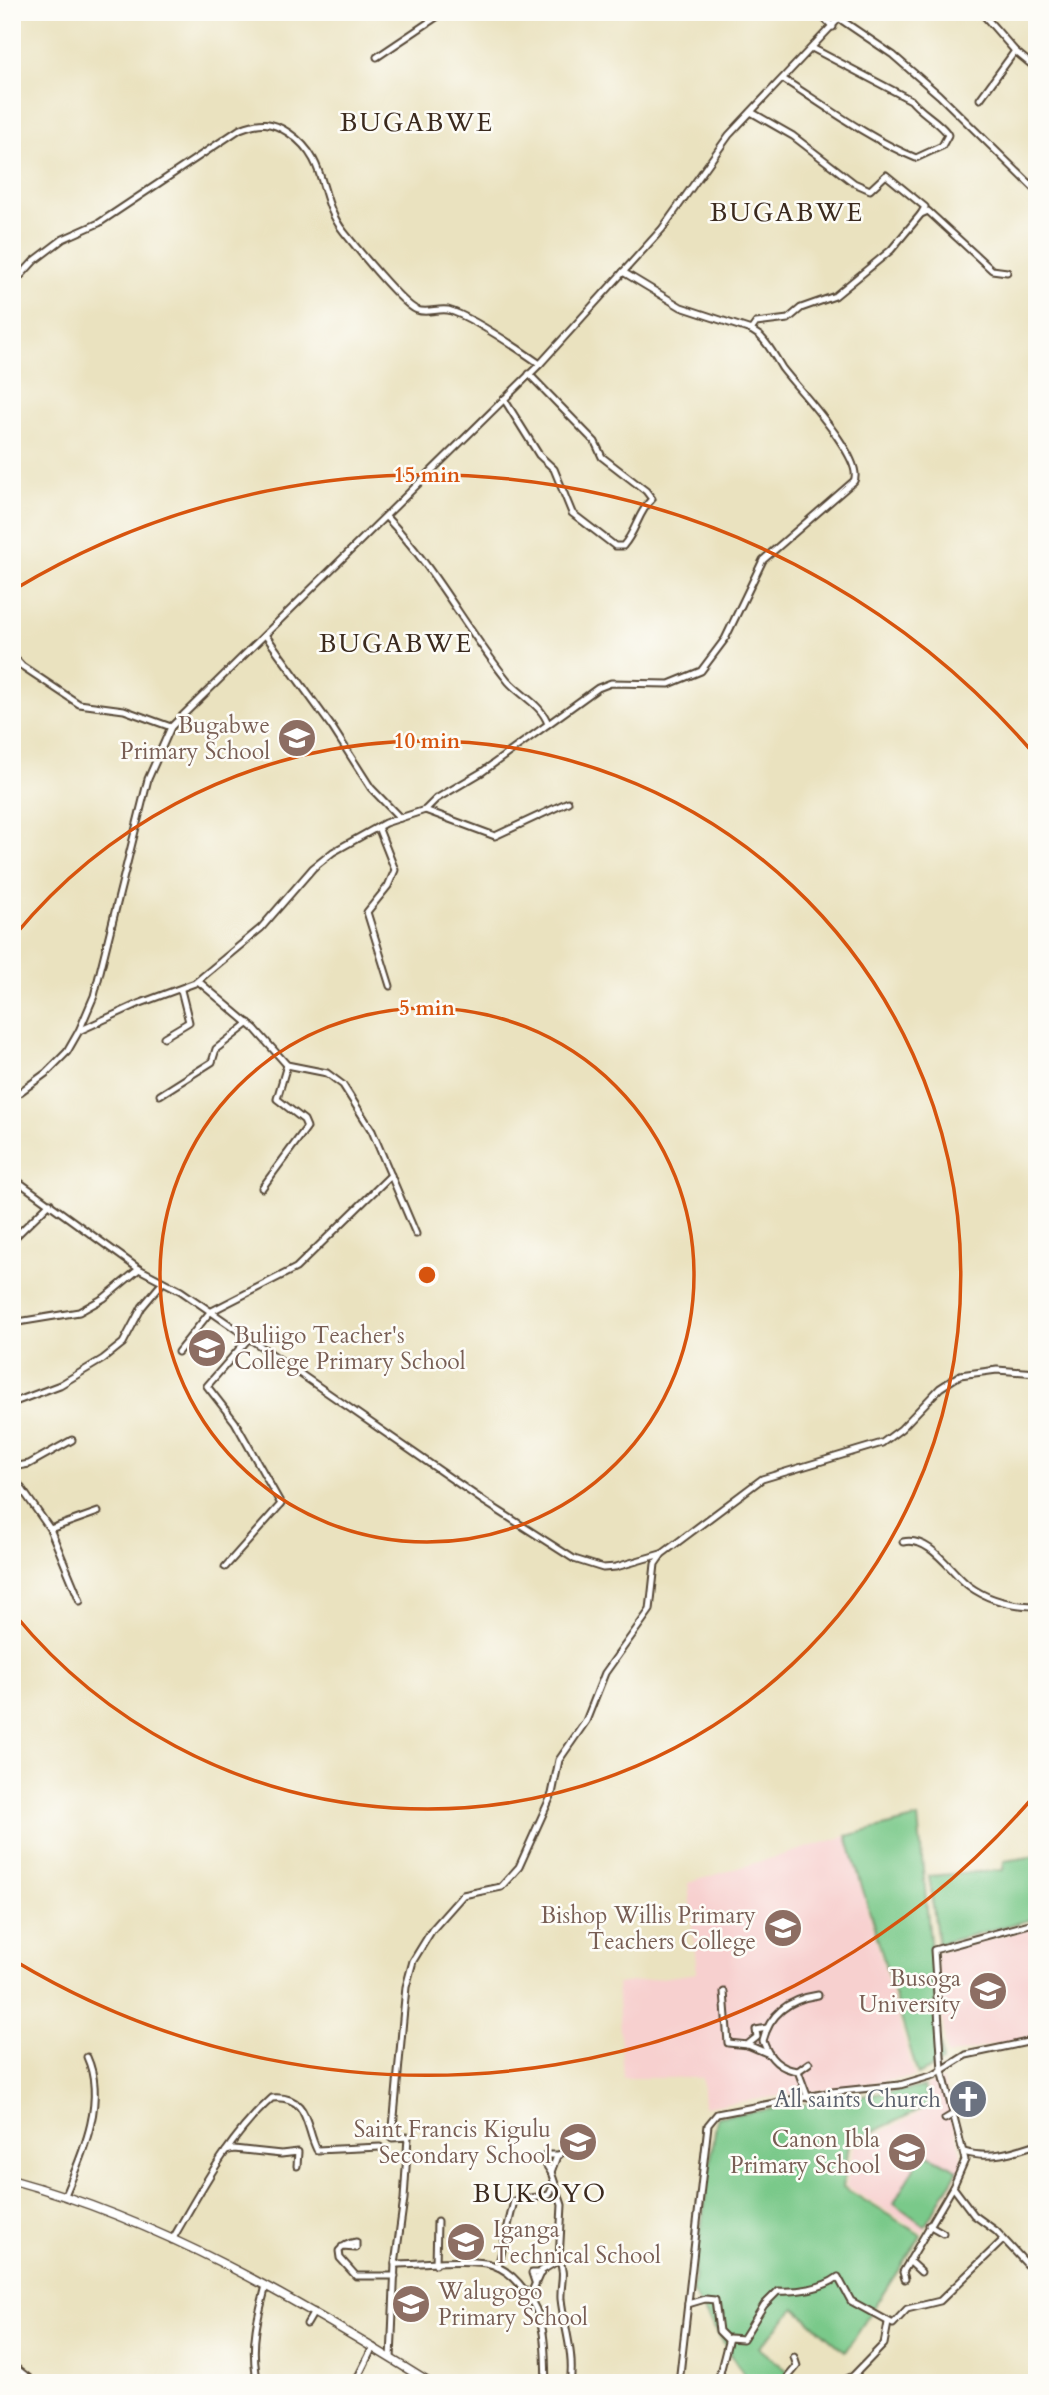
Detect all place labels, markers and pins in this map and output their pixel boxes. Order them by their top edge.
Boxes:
place label: Bugabwe Primary School [120,710,270,767]
school or university icon: Bugabwe Primary School [276,717,318,759]
centre of rings [415,1263,439,1287]
place label: Buliigo Teacher's College Primary School [234,1320,466,1377]
school or university icon: Buliigo Teacher's College Primary School [186,1327,228,1369]
place label: Bishop Willis Primary Teachers College [540,1900,756,1957]
school or university icon: Bishop Willis Primary Teachers College [762,1907,804,1949]
place label: Busoga University [859,1963,961,2020]
school or university icon: Busoga University [967,1970,1009,2012]
church icon: All saints Church [947,2078,989,2120]
place label: All saints Church [774,2084,941,2115]
place label: Saint Francis Kigulu Secondary School [354,2114,551,2171]
school or university icon: Saint Francis Kigulu Secondary School [557,2121,599,2163]
place label: Canon Ibla Primary School [730,2124,880,2181]
school or university icon: Canon Ibla Primary School [886,2131,928,2173]
place label: Iganga Technical School [493,2214,661,2271]
school or university icon: Iganga Technical School [445,2221,487,2263]
place label: Walugogo Primary School [437,2276,588,2333]
school or university icon: Walugogo Primary School [390,2283,432,2325]

